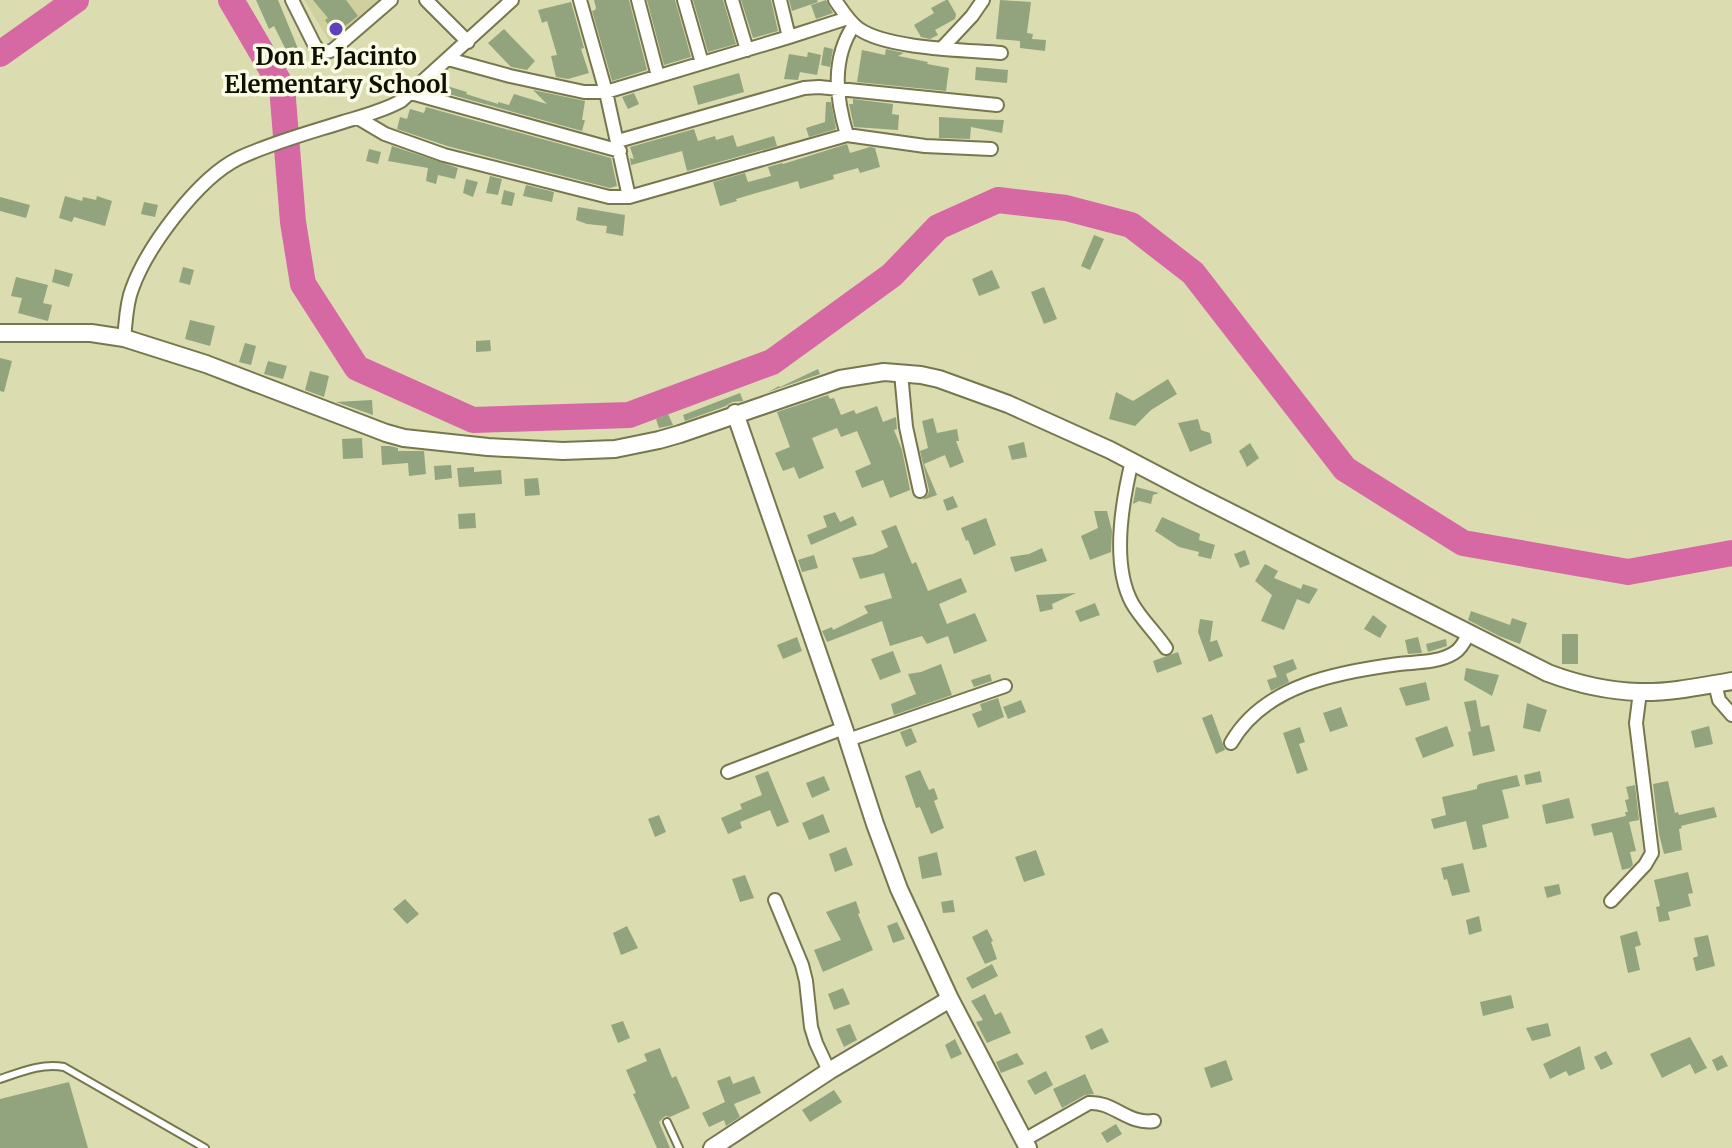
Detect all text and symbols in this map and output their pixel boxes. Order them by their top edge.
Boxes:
marker: Don F. Jacinto Elementary School [327,20,345,38]
place label: Don F. Jacinto Elementary School [224,41,448,100]

